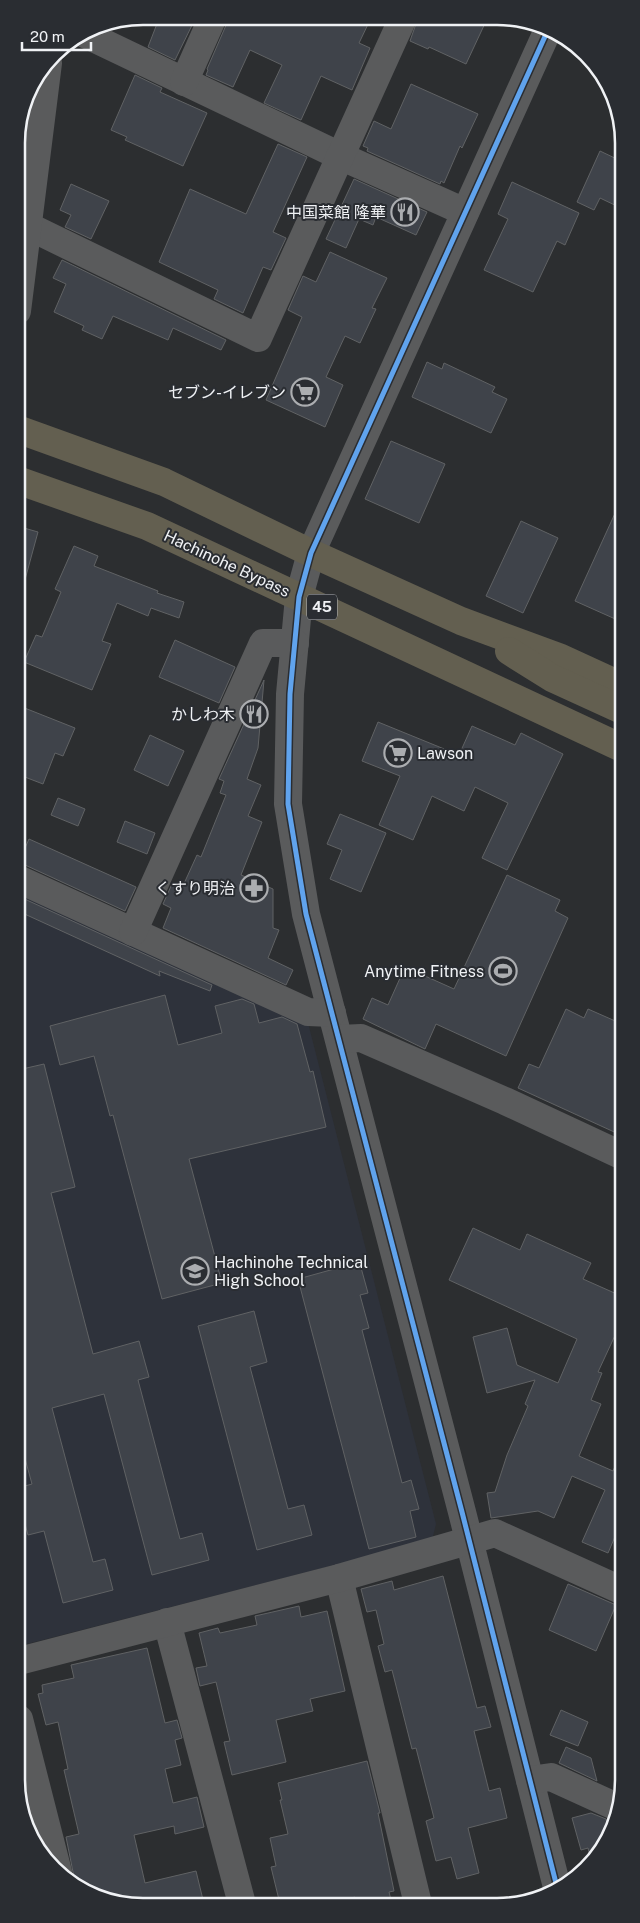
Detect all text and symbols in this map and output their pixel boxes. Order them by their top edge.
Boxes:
scale bar [22,20,91,52]
text: 20 m [30,28,65,45]
restaurant icon: 中国菜館 隆華 [390,197,420,227]
place label: 中国菜館 隆華 [286,203,386,222]
supermarket icon: セブン-イレブン [290,377,320,407]
place label: セブン-イレブン [168,383,286,402]
street label: Hachinohe Bypass [161,526,293,601]
road number: 45 [307,594,337,620]
restaurant icon: かしわ木 [239,699,269,729]
place label: かしわ木 [171,705,235,724]
supermarket icon: Lawson [383,738,413,768]
place label: Lawson [417,744,473,763]
pharmacy icon: くすり明治 [239,873,269,903]
place label: くすり明治 [155,879,235,898]
sports icon: Anytime Fitness [488,956,518,986]
place label: Anytime Fitness [364,962,484,981]
place label: Hachinohe Technical High School [214,1253,368,1290]
school or university icon: Hachinohe Technical High School [180,1256,210,1286]

